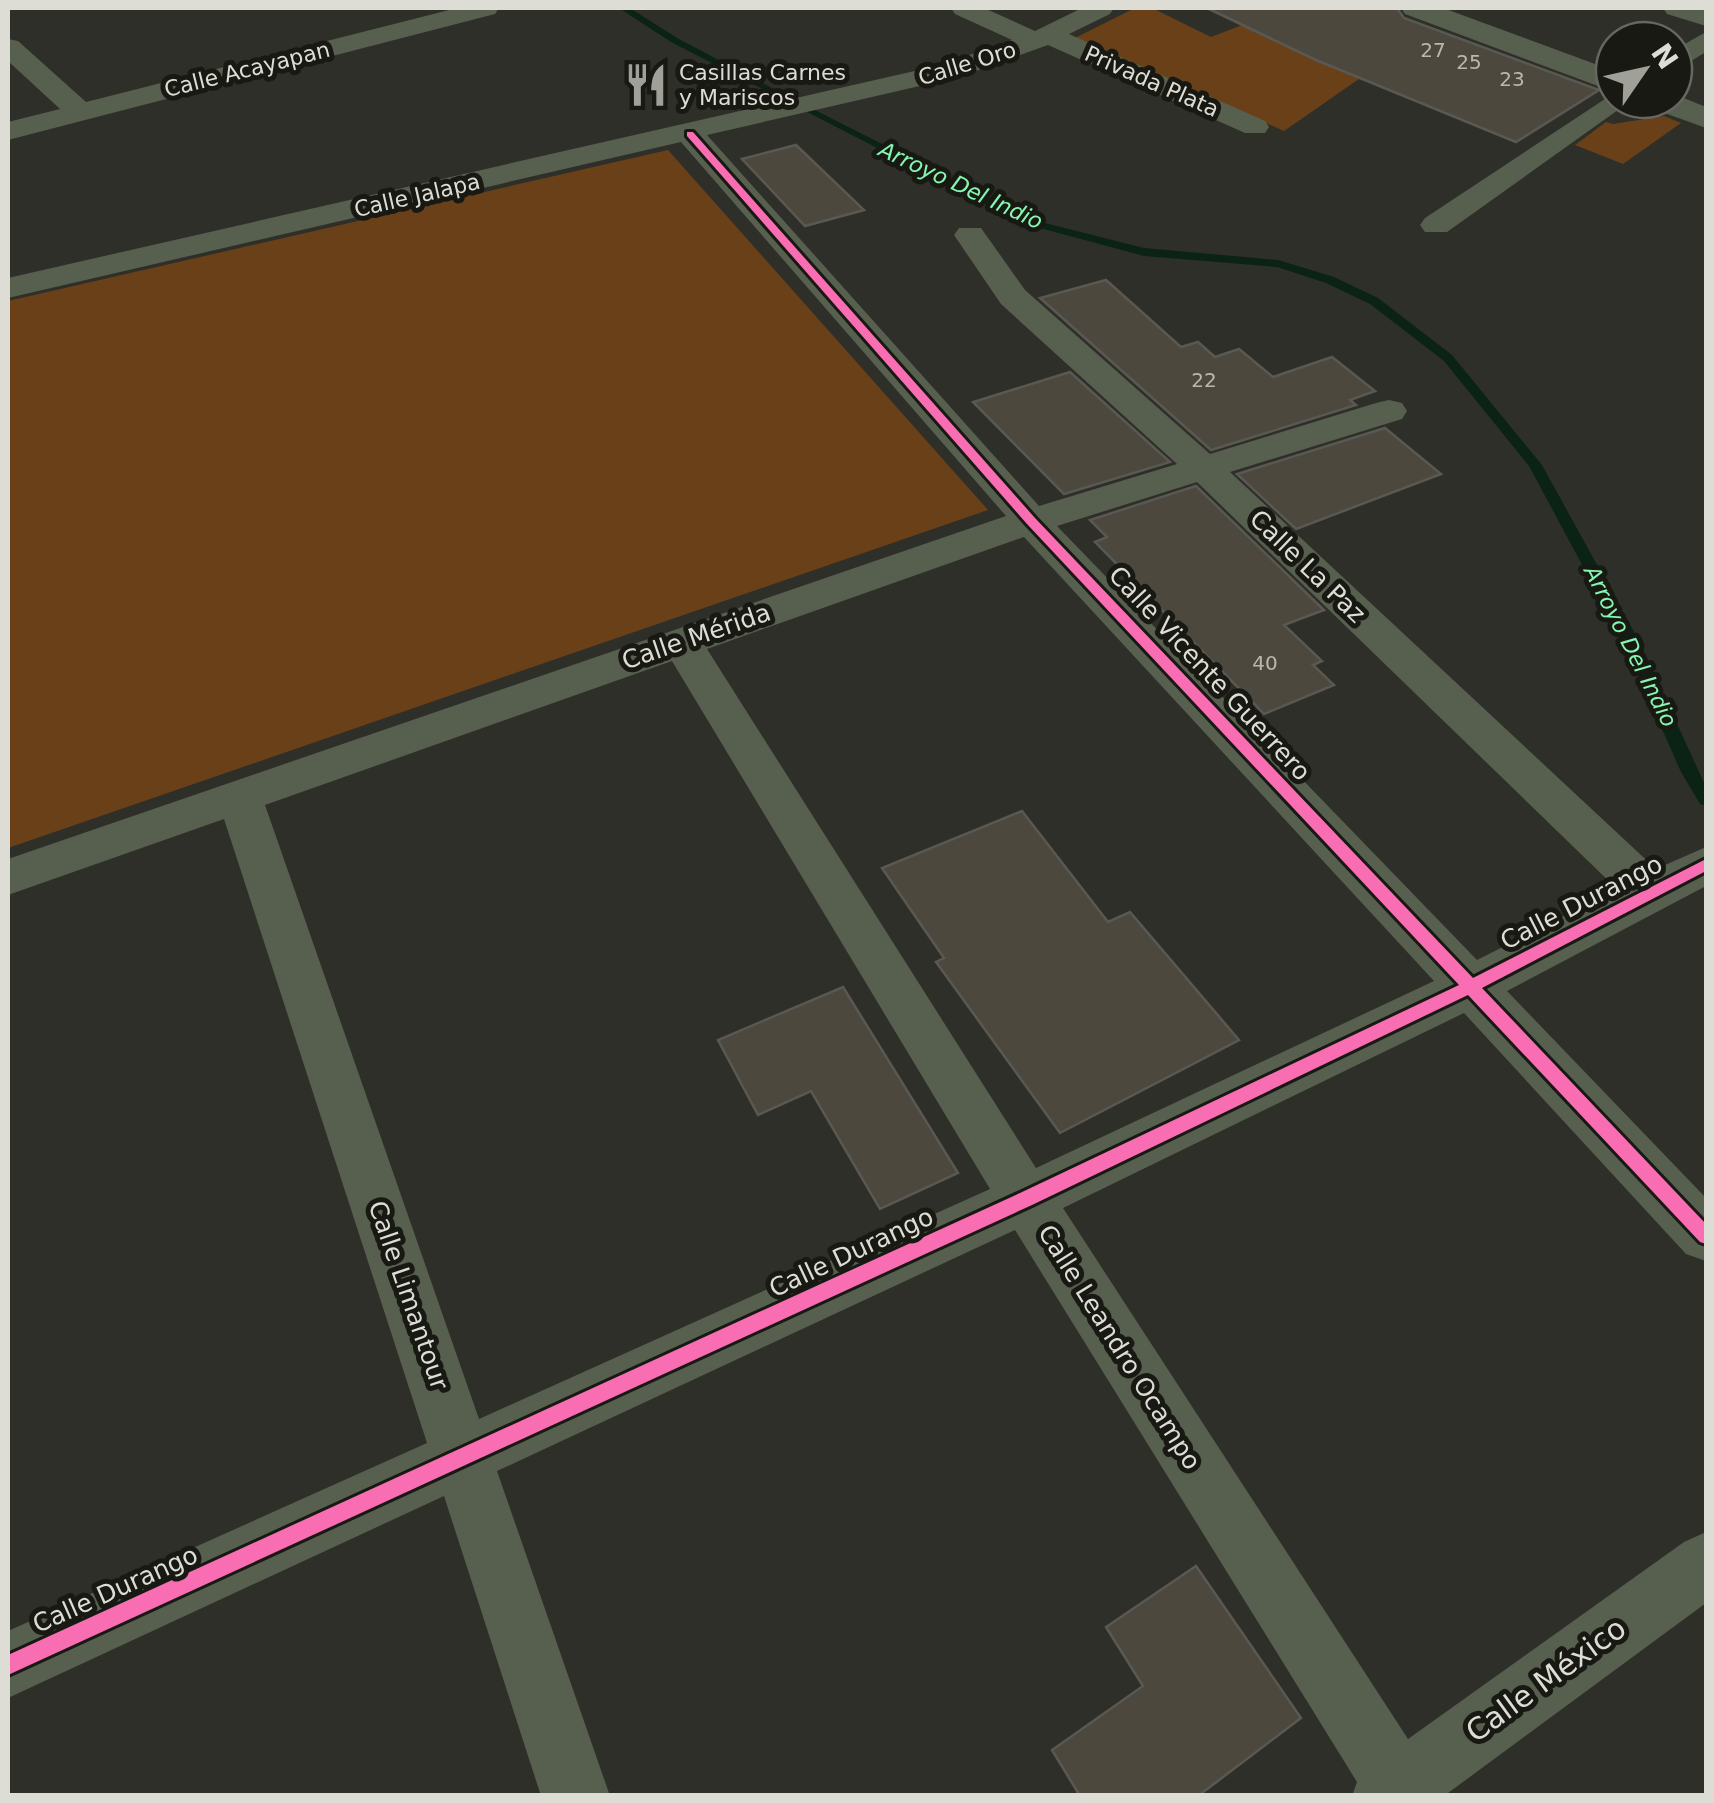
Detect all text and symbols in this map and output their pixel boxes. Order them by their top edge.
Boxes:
north arrow [1594,20,1694,120]
street label: Calle Acayapan [162,37,332,102]
street label: Calle Oro [915,37,1019,90]
text: N [1644,37,1685,75]
house number: 27 [1420,38,1446,62]
street label: Privada Plata [1081,41,1223,122]
house number: 25 [1456,50,1482,74]
place label: Casillas Carnes y Mariscos [679,60,846,110]
restaurant icon: Casillas Carnes y Mariscos [622,61,670,109]
house number: 23 [1499,67,1525,91]
water label: Arroyo Del Indio [873,136,1047,234]
street label: Calle Jalapa [352,169,483,222]
house number: 22 [1191,368,1217,392]
street label: Calle La Paz [1244,504,1372,629]
street label: Calle Vicente Guerrero [1103,560,1316,786]
water label: Arroyo Del Indio [1578,560,1682,731]
street label: Calle Mérida [618,597,774,675]
house number: 40 [1252,651,1278,675]
street label: Calle Durango [1495,849,1667,956]
street label: Calle Limantour [363,1197,455,1394]
street label: Calle Durango [765,1202,938,1303]
street label: Calle Leandro Ocampo [1032,1220,1207,1475]
street label: Calle Durango [28,1540,202,1639]
street label: Calle México [1459,1610,1632,1749]

